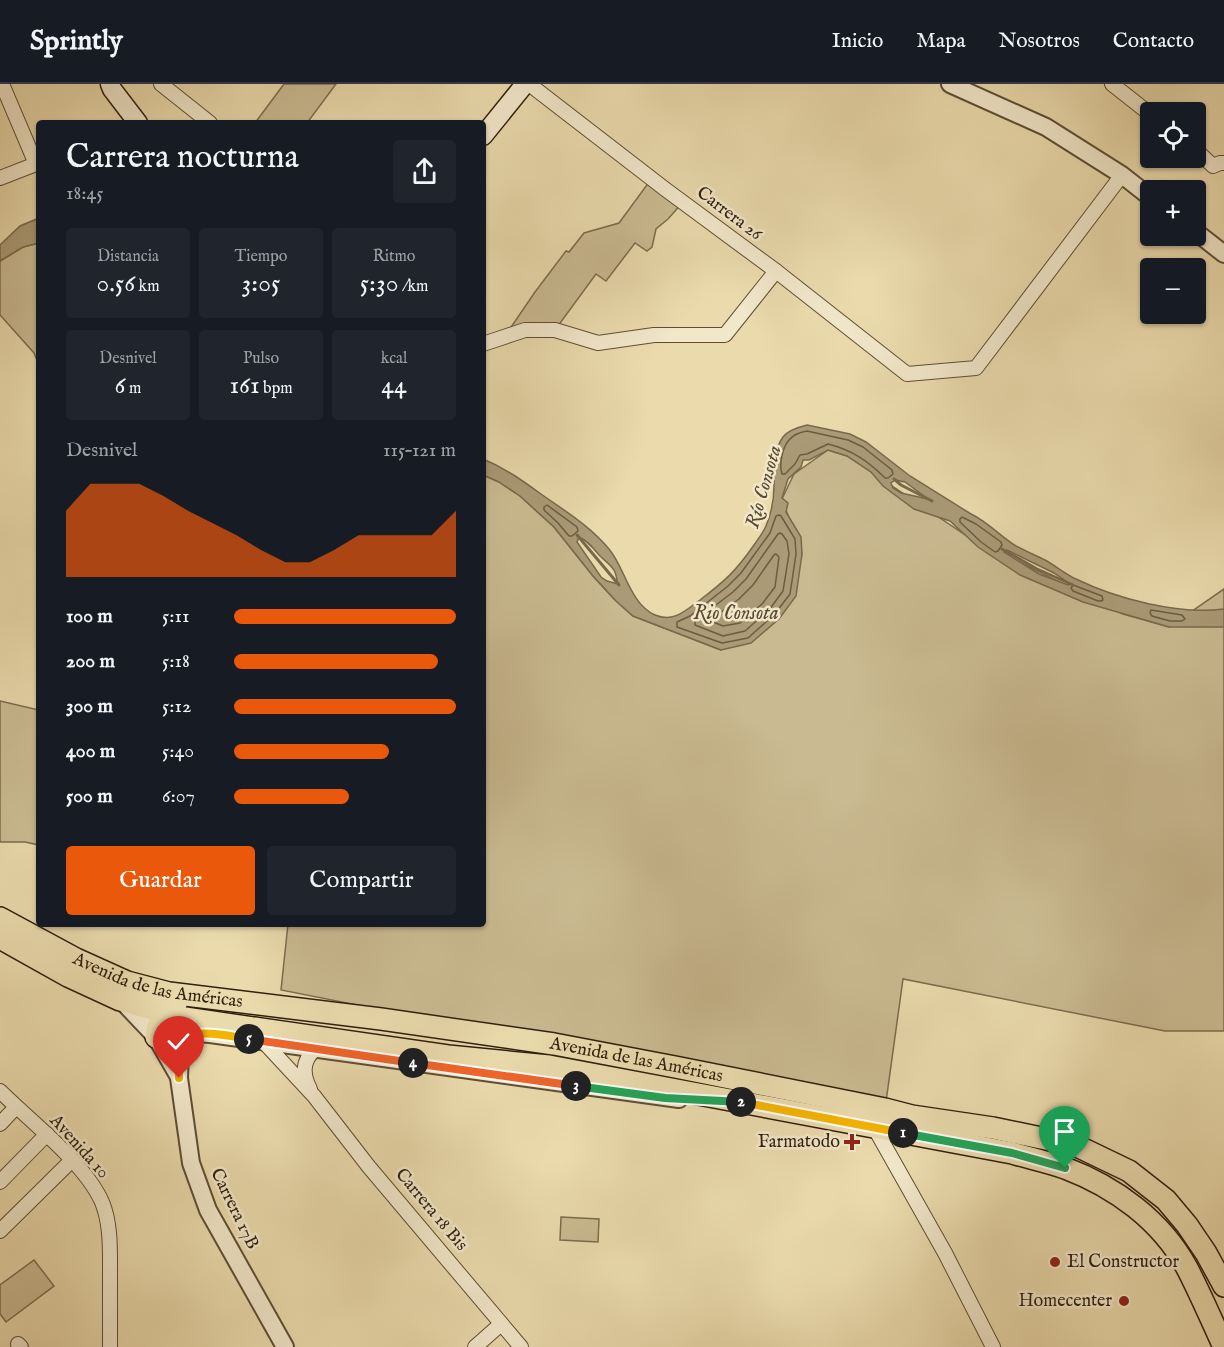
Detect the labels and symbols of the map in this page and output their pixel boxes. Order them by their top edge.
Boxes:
street label: Carrera 26 [692,182,767,246]
water label: Río Consota [740,442,788,531]
water label: Rio Consota [693,601,779,626]
street label: Avenida de las Américas [68,947,244,1013]
pin [153,1016,204,1078]
pin: 5 [234,1024,264,1054]
street label: Avenida de las Américas [547,1032,725,1088]
pin: 4 [398,1048,428,1078]
pin: 3 [561,1071,591,1101]
pin: 2 [726,1087,756,1117]
pin [1039,1106,1090,1168]
street label: Avenida 10 [43,1109,114,1184]
pin: 1 [888,1118,918,1148]
place label: Farmatodo [758,1131,840,1154]
marker: Farmatodo [845,1135,859,1149]
street label: Carrera 18 Bis [390,1164,472,1256]
street label: Carrera 17B [204,1165,264,1253]
place label: El Constructor [1067,1251,1179,1274]
marker: El Constructor [1048,1255,1062,1269]
place label: Homecenter [1018,1290,1112,1313]
marker: Homecenter [1117,1294,1131,1308]

